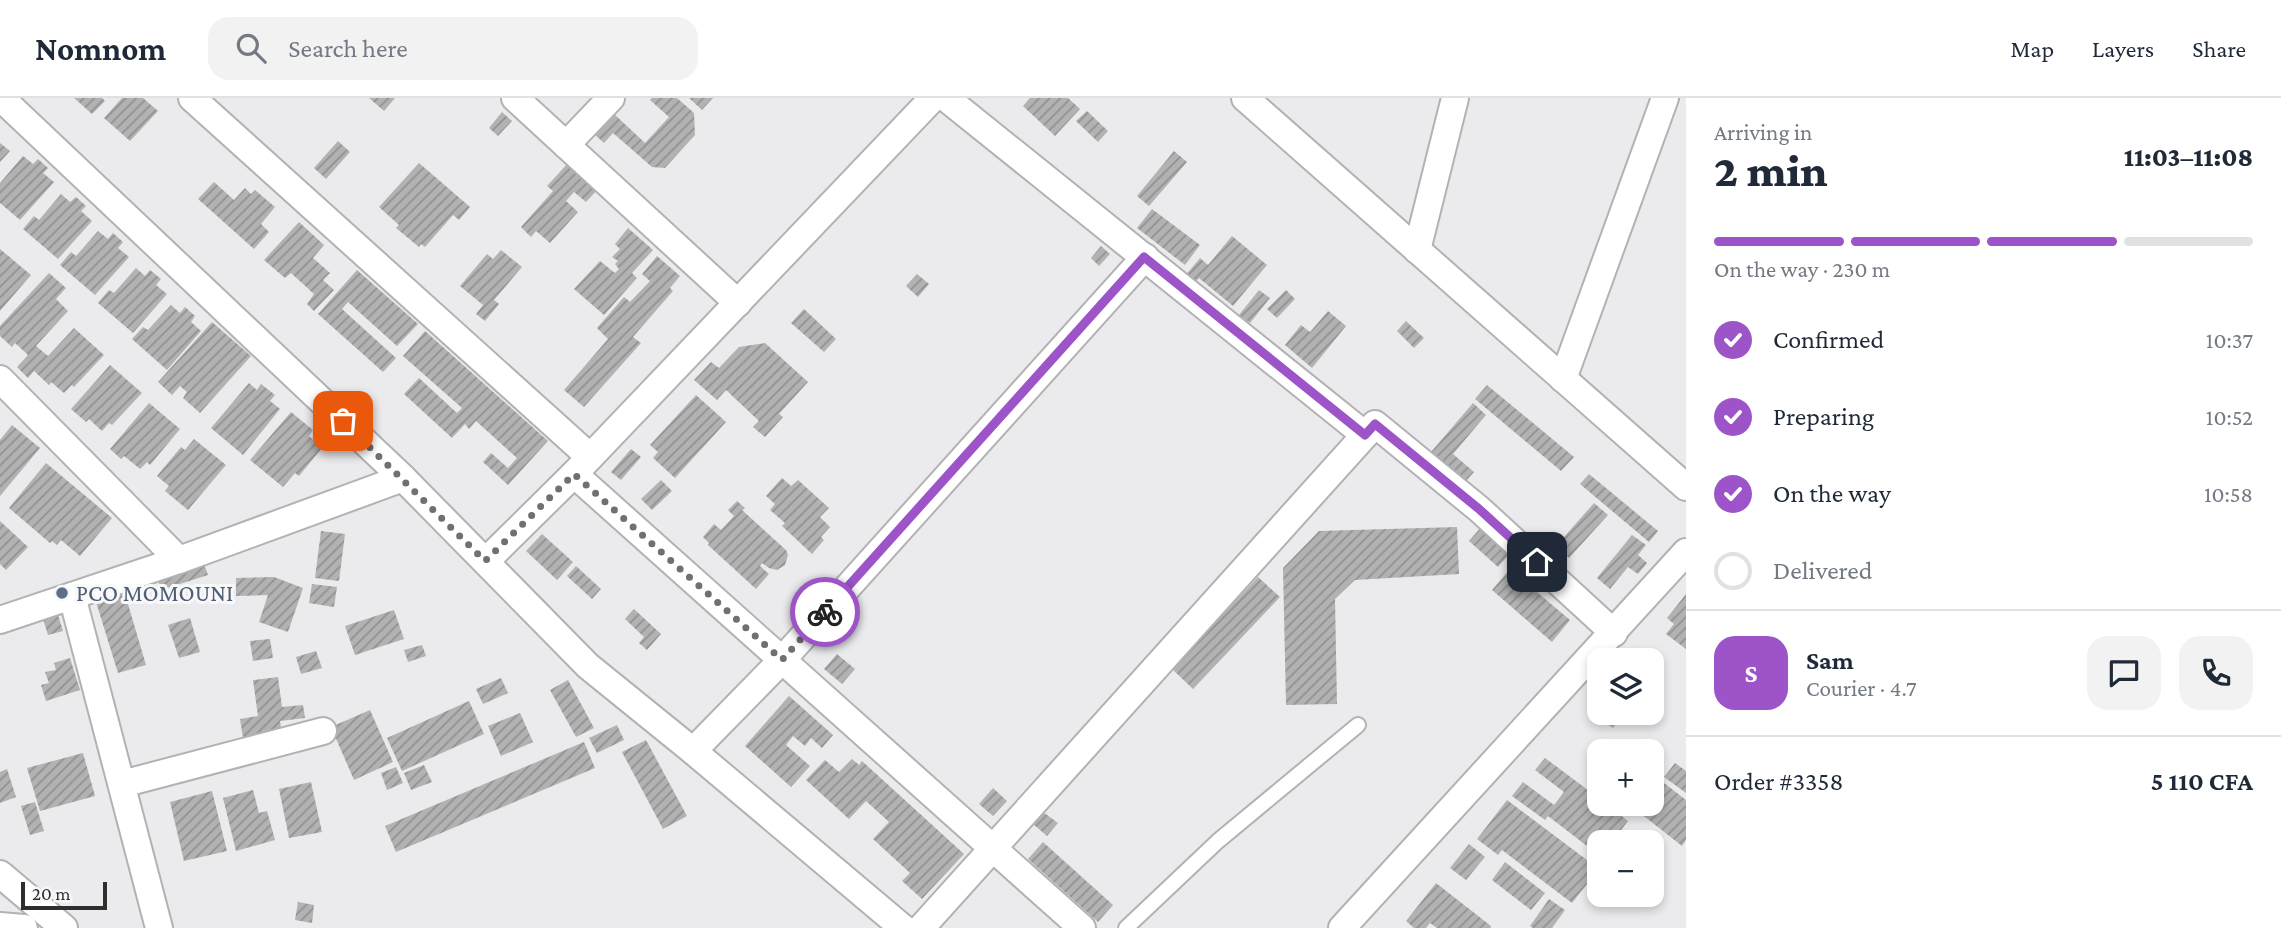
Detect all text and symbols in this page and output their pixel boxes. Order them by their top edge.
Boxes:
search box [208,17,698,80]
icon: search [232,29,270,67]
text: Nomnom [35,30,166,67]
text: Search here [288,34,408,63]
text: Map [2010,35,2054,62]
text: Layers [2092,35,2154,62]
text: Share [2192,35,2246,62]
text: Arriving in [1714,119,1812,145]
text: 11:03–11:08 [2124,143,2253,172]
text: 2 min [1714,145,1828,196]
text: On the way · 230 m [1714,256,1890,282]
icon: check [1714,321,1752,359]
text: Confirmed [1773,325,1884,354]
text: 10:37 [2206,327,2253,353]
pin [313,391,373,451]
icon: check [1714,398,1752,436]
icon: bag [324,402,362,440]
text: Preparing [1773,402,1874,431]
text: 10:52 [2206,404,2253,430]
icon: check [1714,475,1752,513]
text: On the way [1773,479,1891,508]
text: 10:58 [2204,481,2253,507]
pin [1507,532,1567,592]
icon: home [1518,543,1556,581]
text: Delivered [1773,556,1872,585]
courier [790,577,860,647]
place label: PCO MOMOUNI [76,579,233,606]
marker: PCO MOMOUNI [54,585,70,601]
icon: bike [806,593,844,631]
button: chat [2087,636,2161,710]
button: phone [2179,636,2253,710]
text: Sam [1806,646,1854,675]
map controls [1587,648,1664,907]
button: layers [1587,648,1664,725]
text: S [1745,659,1758,688]
text: Courier · 4.7 [1806,675,1917,701]
button: + [1587,739,1664,816]
text: Order #3358 [1714,767,1844,796]
text: 5 110 CFA [2151,767,2253,796]
button: − [1587,830,1664,907]
scale bar [21,879,107,911]
text: 20 m [32,883,71,904]

